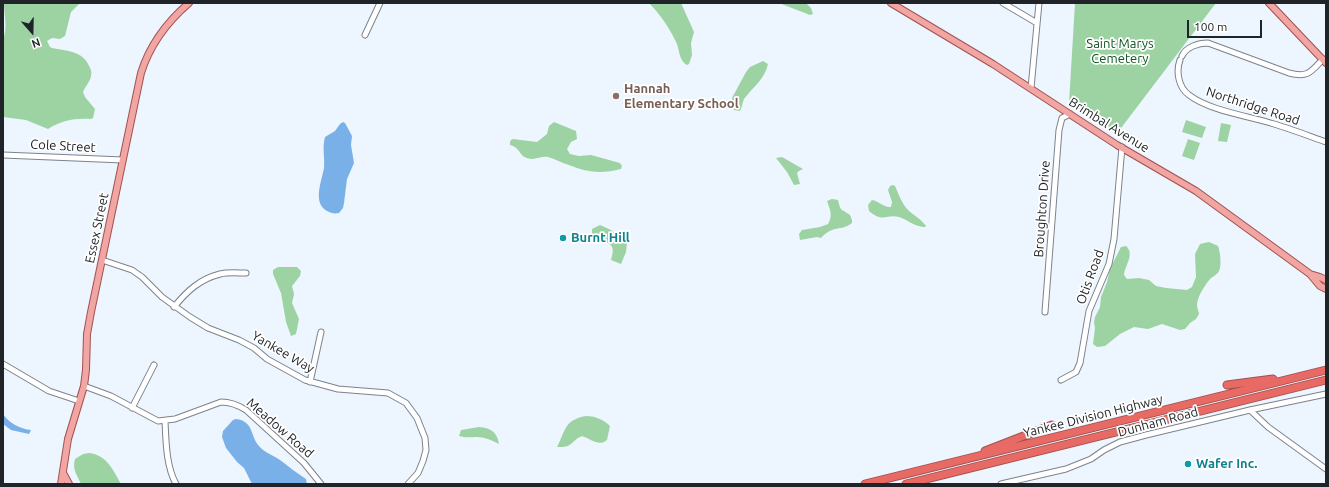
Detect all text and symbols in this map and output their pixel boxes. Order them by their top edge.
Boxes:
north arrow [12,12,52,52]
scale bar [1189,12,1264,38]
text: 100 m [1194,20,1227,33]
text: N [30,36,42,50]
park label: Saint Marys Cemetery [1086,36,1154,67]
place label: Hannah Elementary School [624,81,739,112]
street label: Northridge Road [1204,83,1302,129]
marker: Hannah Elementary School [611,91,621,101]
street label: Brimbal Avenue [1066,94,1152,156]
street label: Cole Street [30,136,96,156]
street label: Broughton Drive [1031,160,1053,258]
street label: Essex Street [82,191,112,265]
place label: Burnt Hill [571,230,630,246]
marker: Burnt Hill [558,233,568,243]
street label: Otis Road [1073,248,1107,306]
street label: Yankee Way [249,328,317,376]
street label: Yankee Division Highway [1021,391,1165,441]
street label: Meadow Road [243,395,317,461]
street label: Dunham Road [1116,404,1200,440]
place label: Wafer Inc. [1196,456,1257,472]
marker: Wafer Inc. [1183,459,1193,469]

